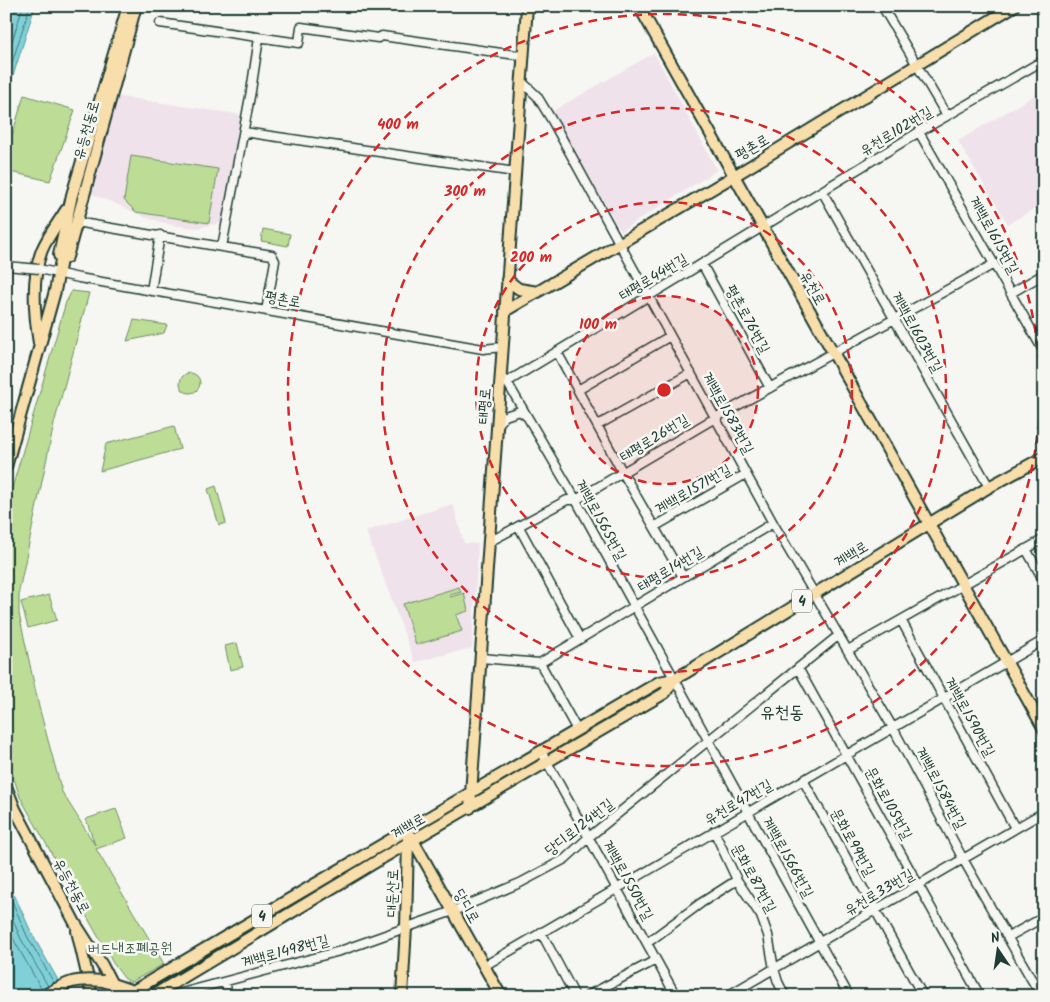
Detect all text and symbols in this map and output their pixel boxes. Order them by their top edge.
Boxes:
street label: 유등천동로 [67,98,107,163]
street label: 유천로102번길 [855,101,938,163]
text: 400 m [377,113,419,137]
street label: 평촌로 [731,128,774,167]
text: 300 m [443,180,486,204]
street label: 계백로1615번길 [962,192,1025,279]
text: 200 m [510,246,552,270]
street label: 태평로44번길 [614,248,693,308]
street label: 유천로 [793,267,831,310]
street label: 평촌로76번길 [718,281,776,358]
street label: 평촌로 [263,285,303,315]
street label: 계백로1603번길 [884,288,948,377]
text: 100 m [579,313,617,337]
street label: 계백로1583번길 [695,368,760,459]
centre of rings [655,381,673,399]
street label: 태평로 [472,387,498,425]
street label: 태평로26번길 [615,409,694,469]
street label: 계백로1571번길 [651,458,736,521]
street label: 계백로1565번길 [568,476,632,565]
street label: 계백로 [830,535,873,574]
street label: 태평로14번길 [633,541,708,599]
road number: 4 [792,590,812,612]
street label: 계백로1590번길 [937,673,1001,762]
district label: 유천동 [760,699,804,728]
street label: 계백로1584번길 [908,743,972,834]
street label: 문화로105번길 [858,762,918,845]
street label: 유천로47번길 [700,774,777,832]
street label: 당디로124번길 [540,793,619,863]
street label: 문화로99번길 [823,804,881,881]
street label: 계백로 [387,807,430,846]
street label: 계백로1566번길 [755,812,819,903]
street label: 계백로1550번길 [595,836,659,925]
street label: 문화로87번길 [724,839,782,918]
street label: 유등천동로 [46,854,96,919]
street label: 유천로33번길 [840,863,919,923]
street label: 대둔산로 [380,868,406,918]
street label: 당디로 [447,885,485,928]
road number: 4 [252,904,272,928]
north arrow [972,924,1022,974]
text: N [989,927,1002,950]
street label: 계백로1498번길 [239,929,332,975]
park label: 버드내조폐공원 [88,937,172,961]

